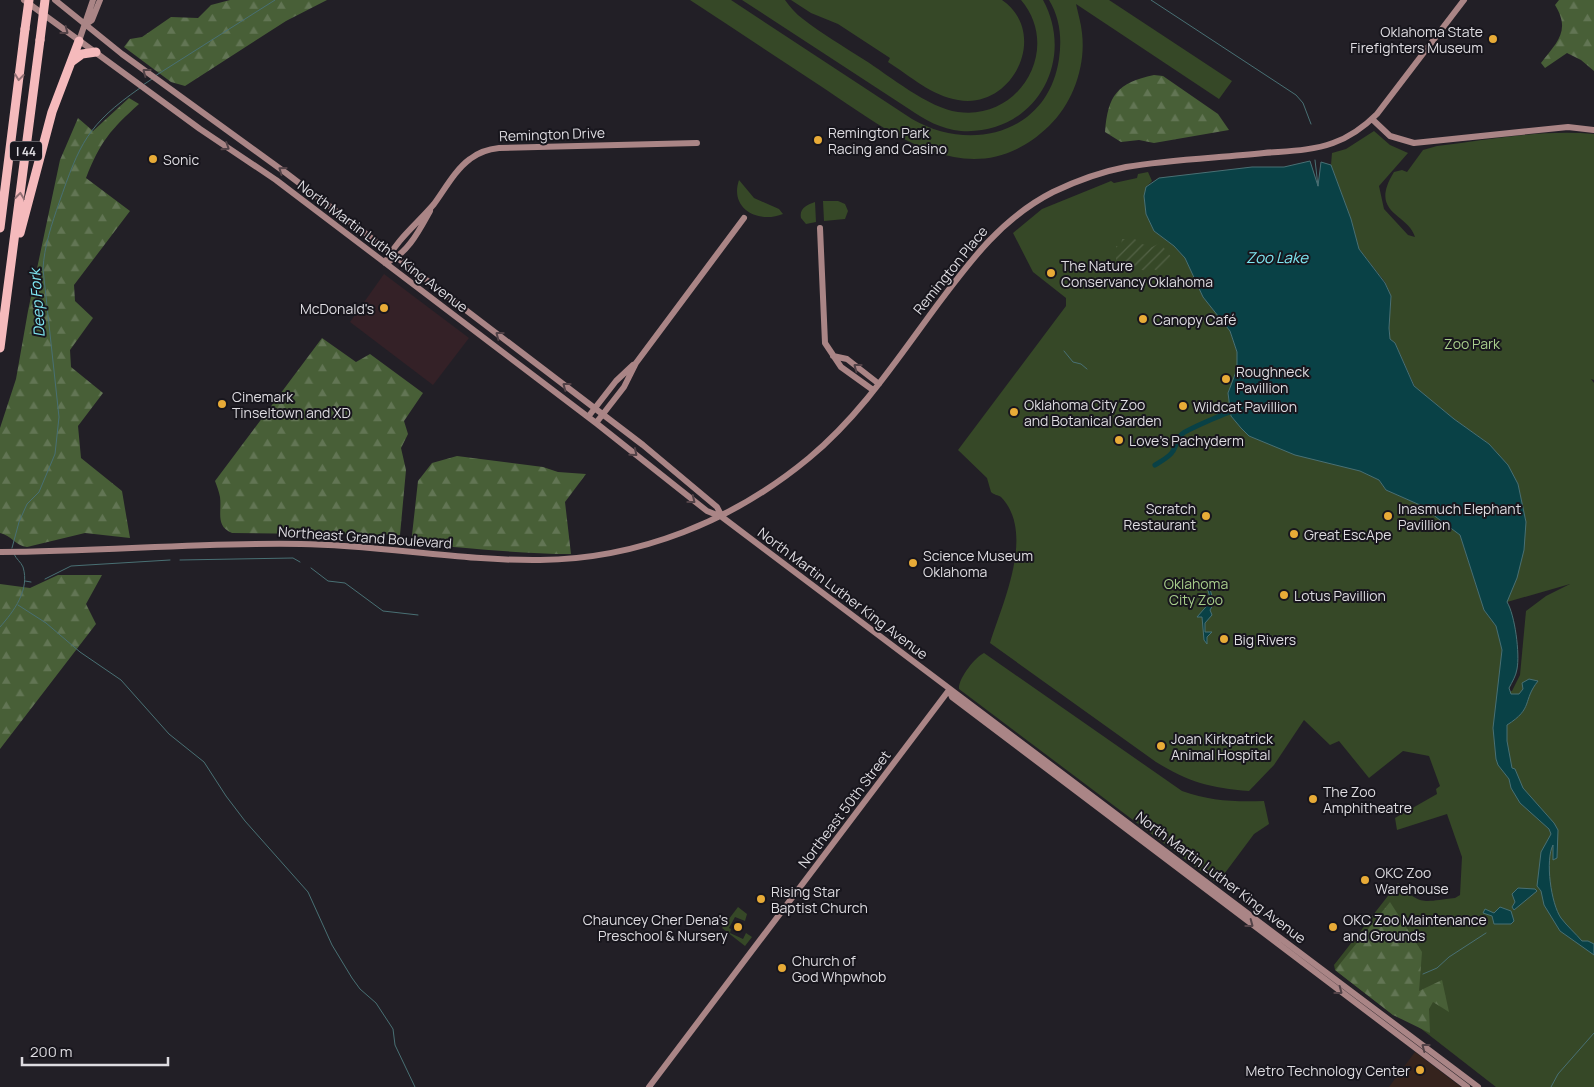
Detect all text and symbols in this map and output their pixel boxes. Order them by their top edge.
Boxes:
place label: Oklahoma State Firefighters Museum [1350,22,1483,57]
one-way arrow [59,25,69,34]
marker: Oklahoma State Firefighters Museum [1487,33,1499,45]
one-way arrow [143,69,152,77]
one-way arrow [14,74,25,82]
street label: Remington Drive [499,123,605,145]
place label: Remington Park Racing and Casino [828,123,947,158]
marker: Remington Park Racing and Casino [812,134,824,146]
one-way arrow [221,141,230,150]
road number: I 44 [10,142,42,160]
place label: Sonic [163,150,199,169]
marker: Sonic [147,153,159,165]
one-way arrow [278,167,288,176]
street label: North Martin Luther King Avenue [294,176,472,316]
one-way arrow [14,192,25,200]
street label: Remington Place [908,222,992,318]
water label: Zoo Lake [1246,247,1309,268]
place label: The Nature Conservancy Oklahoma [1061,256,1213,291]
water label: Deep Fork [24,266,50,338]
marker: The Nature Conservancy Oklahoma [1045,267,1057,279]
place label: McDonald's [300,299,374,318]
marker: McDonald's [378,302,390,314]
place label: Canopy Café [1153,310,1236,329]
marker: Canopy Café [1137,313,1149,325]
one-way arrow [495,332,505,341]
park label: Zoo Park [1444,334,1501,353]
place label: Roughneck Pavillion [1236,362,1310,397]
one-way arrow [853,364,863,373]
marker: Roughneck Pavillion [1220,373,1232,385]
one-way arrow [563,384,572,392]
place label: Cinemark Tinseltown and XD [232,387,351,422]
place label: Oklahoma City Zoo and Botanical Garden [1024,395,1162,430]
place label: Wildcat Pavillion [1193,397,1297,416]
marker: Cinemark Tinseltown and XD [216,398,228,410]
marker: Wildcat Pavillion [1177,400,1189,412]
marker: Oklahoma City Zoo and Botanical Garden [1008,406,1020,418]
place label: Love's Pachyderm [1129,431,1244,450]
marker: Love's Pachyderm [1113,434,1125,446]
one-way arrow [628,448,637,456]
one-way arrow [687,494,696,503]
place label: Scratch Restaurant [1123,499,1196,534]
place label: Inasmuch Elephant Pavillion [1398,499,1522,534]
marker: Scratch Restaurant [1200,510,1212,522]
marker: Inasmuch Elephant Pavillion [1382,510,1394,522]
street label: Northeast Grand Boulevard [277,521,453,553]
street label: North Martin Luther King Avenue [754,523,932,663]
place label: Great EscApe [1304,525,1391,544]
marker: Great EscApe [1288,528,1300,540]
place label: Science Museum Oklahoma [923,546,1033,581]
marker: Science Museum Oklahoma [907,557,919,569]
park label: Oklahoma City Zoo [1164,574,1228,609]
place label: Lotus Pavillion [1294,586,1386,605]
marker: Lotus Pavillion [1278,589,1290,601]
place label: Big Rivers [1234,630,1296,649]
marker: Big Rivers [1218,633,1230,645]
place label: Joan Kirkpatrick Animal Hospital [1171,729,1274,764]
marker: Joan Kirkpatrick Animal Hospital [1155,740,1167,752]
street label: Northeast 50th Street [793,746,895,872]
place label: The Zoo Amphitheatre [1323,782,1412,817]
marker: The Zoo Amphitheatre [1307,793,1319,805]
street label: North Martin Luther King Avenue [1132,807,1310,947]
place label: OKC Zoo Warehouse [1375,863,1449,898]
marker: OKC Zoo Warehouse [1359,874,1371,886]
place label: Rising Star Baptist Church [771,882,868,917]
marker: Rising Star Baptist Church [755,893,767,905]
place label: Chauncey Cher Dena's Preschool & Nursery [583,910,729,945]
place label: OKC Zoo Maintenance and Grounds [1343,910,1487,945]
one-way arrow [1244,918,1254,927]
marker: Chauncey Cher Dena's Preschool & Nursery [732,921,744,933]
marker: OKC Zoo Maintenance and Grounds [1327,921,1339,933]
place label: Church of God Whpwhob [792,951,886,986]
marker: Church of God Whpwhob [776,962,788,974]
one-way arrow [1333,986,1342,994]
scale bar [22,1034,169,1066]
text: 200 m [30,1041,73,1062]
one-way arrow [1421,1044,1431,1053]
place label: Metro Technology Center [1246,1061,1410,1080]
marker: Metro Technology Center [1414,1064,1426,1076]

